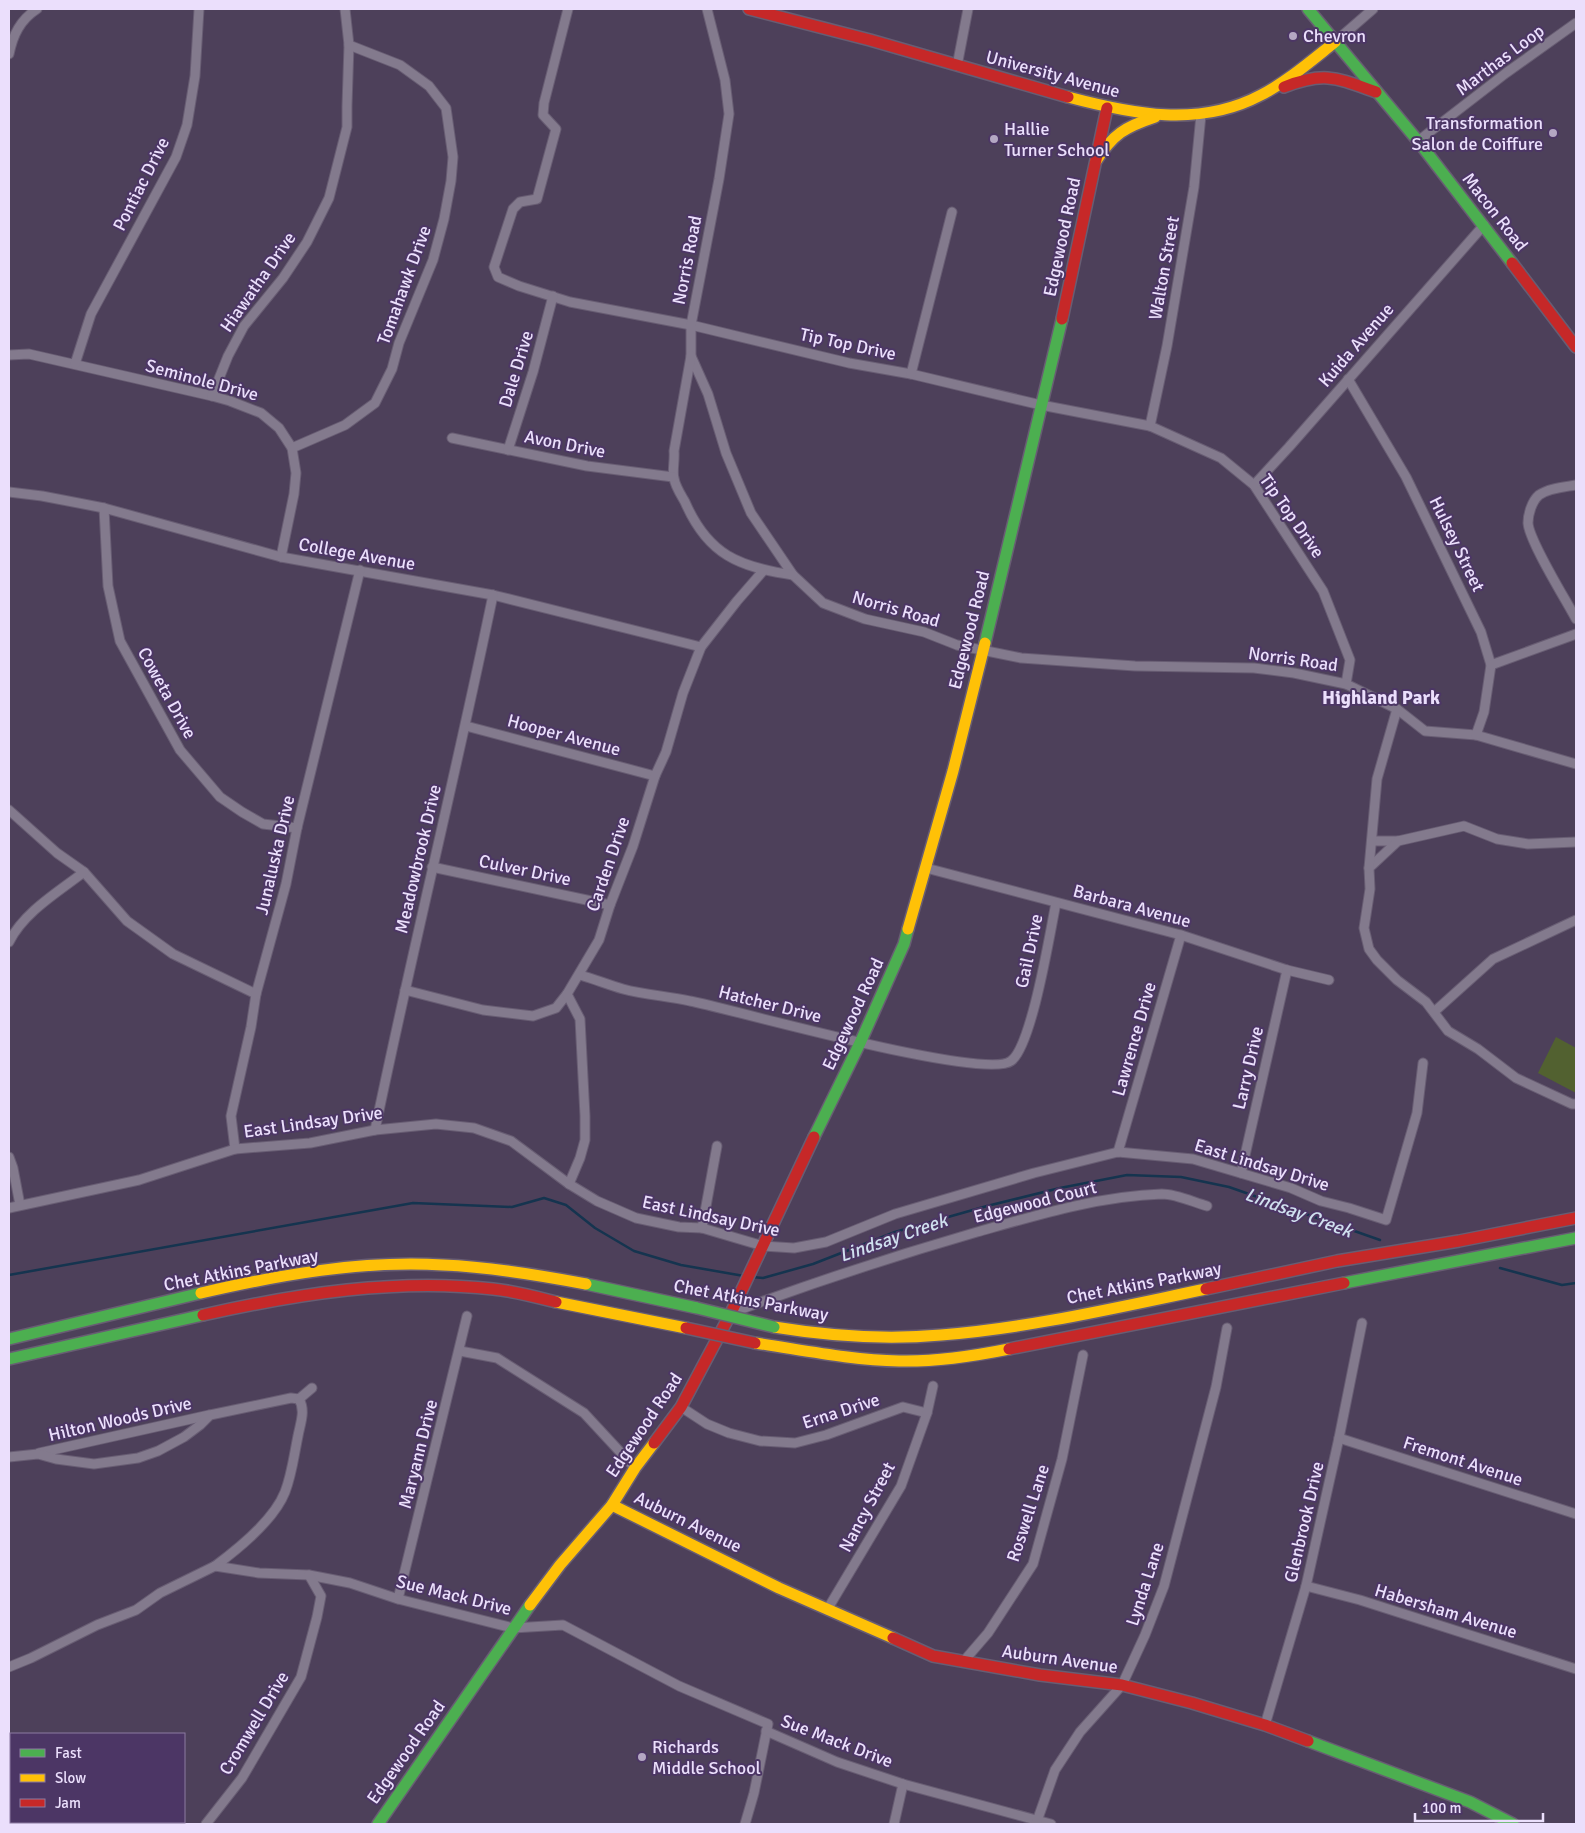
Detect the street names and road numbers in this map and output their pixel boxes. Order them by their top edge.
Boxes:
street label: Marthas Loop [1451,20,1549,100]
street label: University Avenue [984,46,1122,102]
street label: Pontiac Drive [108,134,174,234]
street label: Macon Road [1458,168,1532,256]
street label: Edgewood Road [1039,175,1085,299]
street label: Norris Road [668,214,706,306]
street label: Walton Street [1144,214,1184,322]
street label: Tomahawk Drive [372,222,436,348]
street label: Hiawatha Drive [215,228,301,336]
street label: Kuida Avenue [1314,299,1398,391]
street label: Tip Top Drive [798,323,898,365]
street label: Dale Drive [494,328,538,410]
street label: Seminole Drive [143,354,261,406]
street label: Avon Drive [523,425,607,463]
street label: Tip Top Drive [1255,470,1329,562]
street label: Hulsey Street [1424,493,1490,595]
street label: College Avenue [297,533,417,575]
street label: Edgewood Road [944,568,994,692]
street label: Norris Road [850,586,942,632]
street label: Norris Road [1247,642,1339,676]
street label: Coweta Drive [133,643,201,743]
street label: Hooper Avenue [505,709,623,761]
street label: Meadowbrook Drive [390,782,446,936]
street label: Junaluska Drive [251,793,299,917]
street label: Carden Drive [581,814,635,914]
street label: Culver Drive [477,850,573,890]
street label: Barbara Avenue [1071,880,1193,932]
street label: Gail Drive [1010,912,1048,990]
street label: Edgewood Road [817,954,889,1074]
street label: Lawrence Drive [1107,979,1161,1099]
street label: Hatcher Drive [716,981,824,1027]
street label: Larry Drive [1228,1024,1268,1112]
street label: East Lindsay Drive [242,1101,384,1143]
street label: East Lindsay Drive [1192,1134,1332,1196]
street label: Edgewood Court [971,1176,1099,1228]
street label: East Lindsay Drive [640,1191,782,1241]
street label: Chet Atkins Parkway [162,1244,321,1296]
street label: Chet Atkins Parkway [1065,1257,1224,1309]
street label: Chet Atkins Parkway [672,1274,831,1326]
street label: Edgewood Road [601,1369,687,1481]
street label: Erna Drive [800,1388,882,1434]
street label: Hilton Woods Drive [46,1392,194,1446]
street label: Maryann Drive [394,1397,442,1511]
street label: Fremont Avenue [1400,1431,1526,1491]
street label: Nancy Street [834,1458,900,1556]
street label: Glenbrook Drive [1279,1459,1329,1585]
street label: Roswell Lane [1002,1462,1054,1564]
street label: Auburn Avenue [631,1487,745,1557]
street label: Lynda Lane [1121,1539,1169,1629]
street label: Sue Mack Drive [394,1570,514,1620]
street label: Habersham Avenue [1372,1579,1520,1643]
street label: Auburn Avenue [1001,1640,1119,1678]
street label: Cromwell Drive [214,1667,294,1779]
street label: Edgewood Road [362,1696,450,1808]
street label: Sue Mack Drive [778,1710,896,1772]

